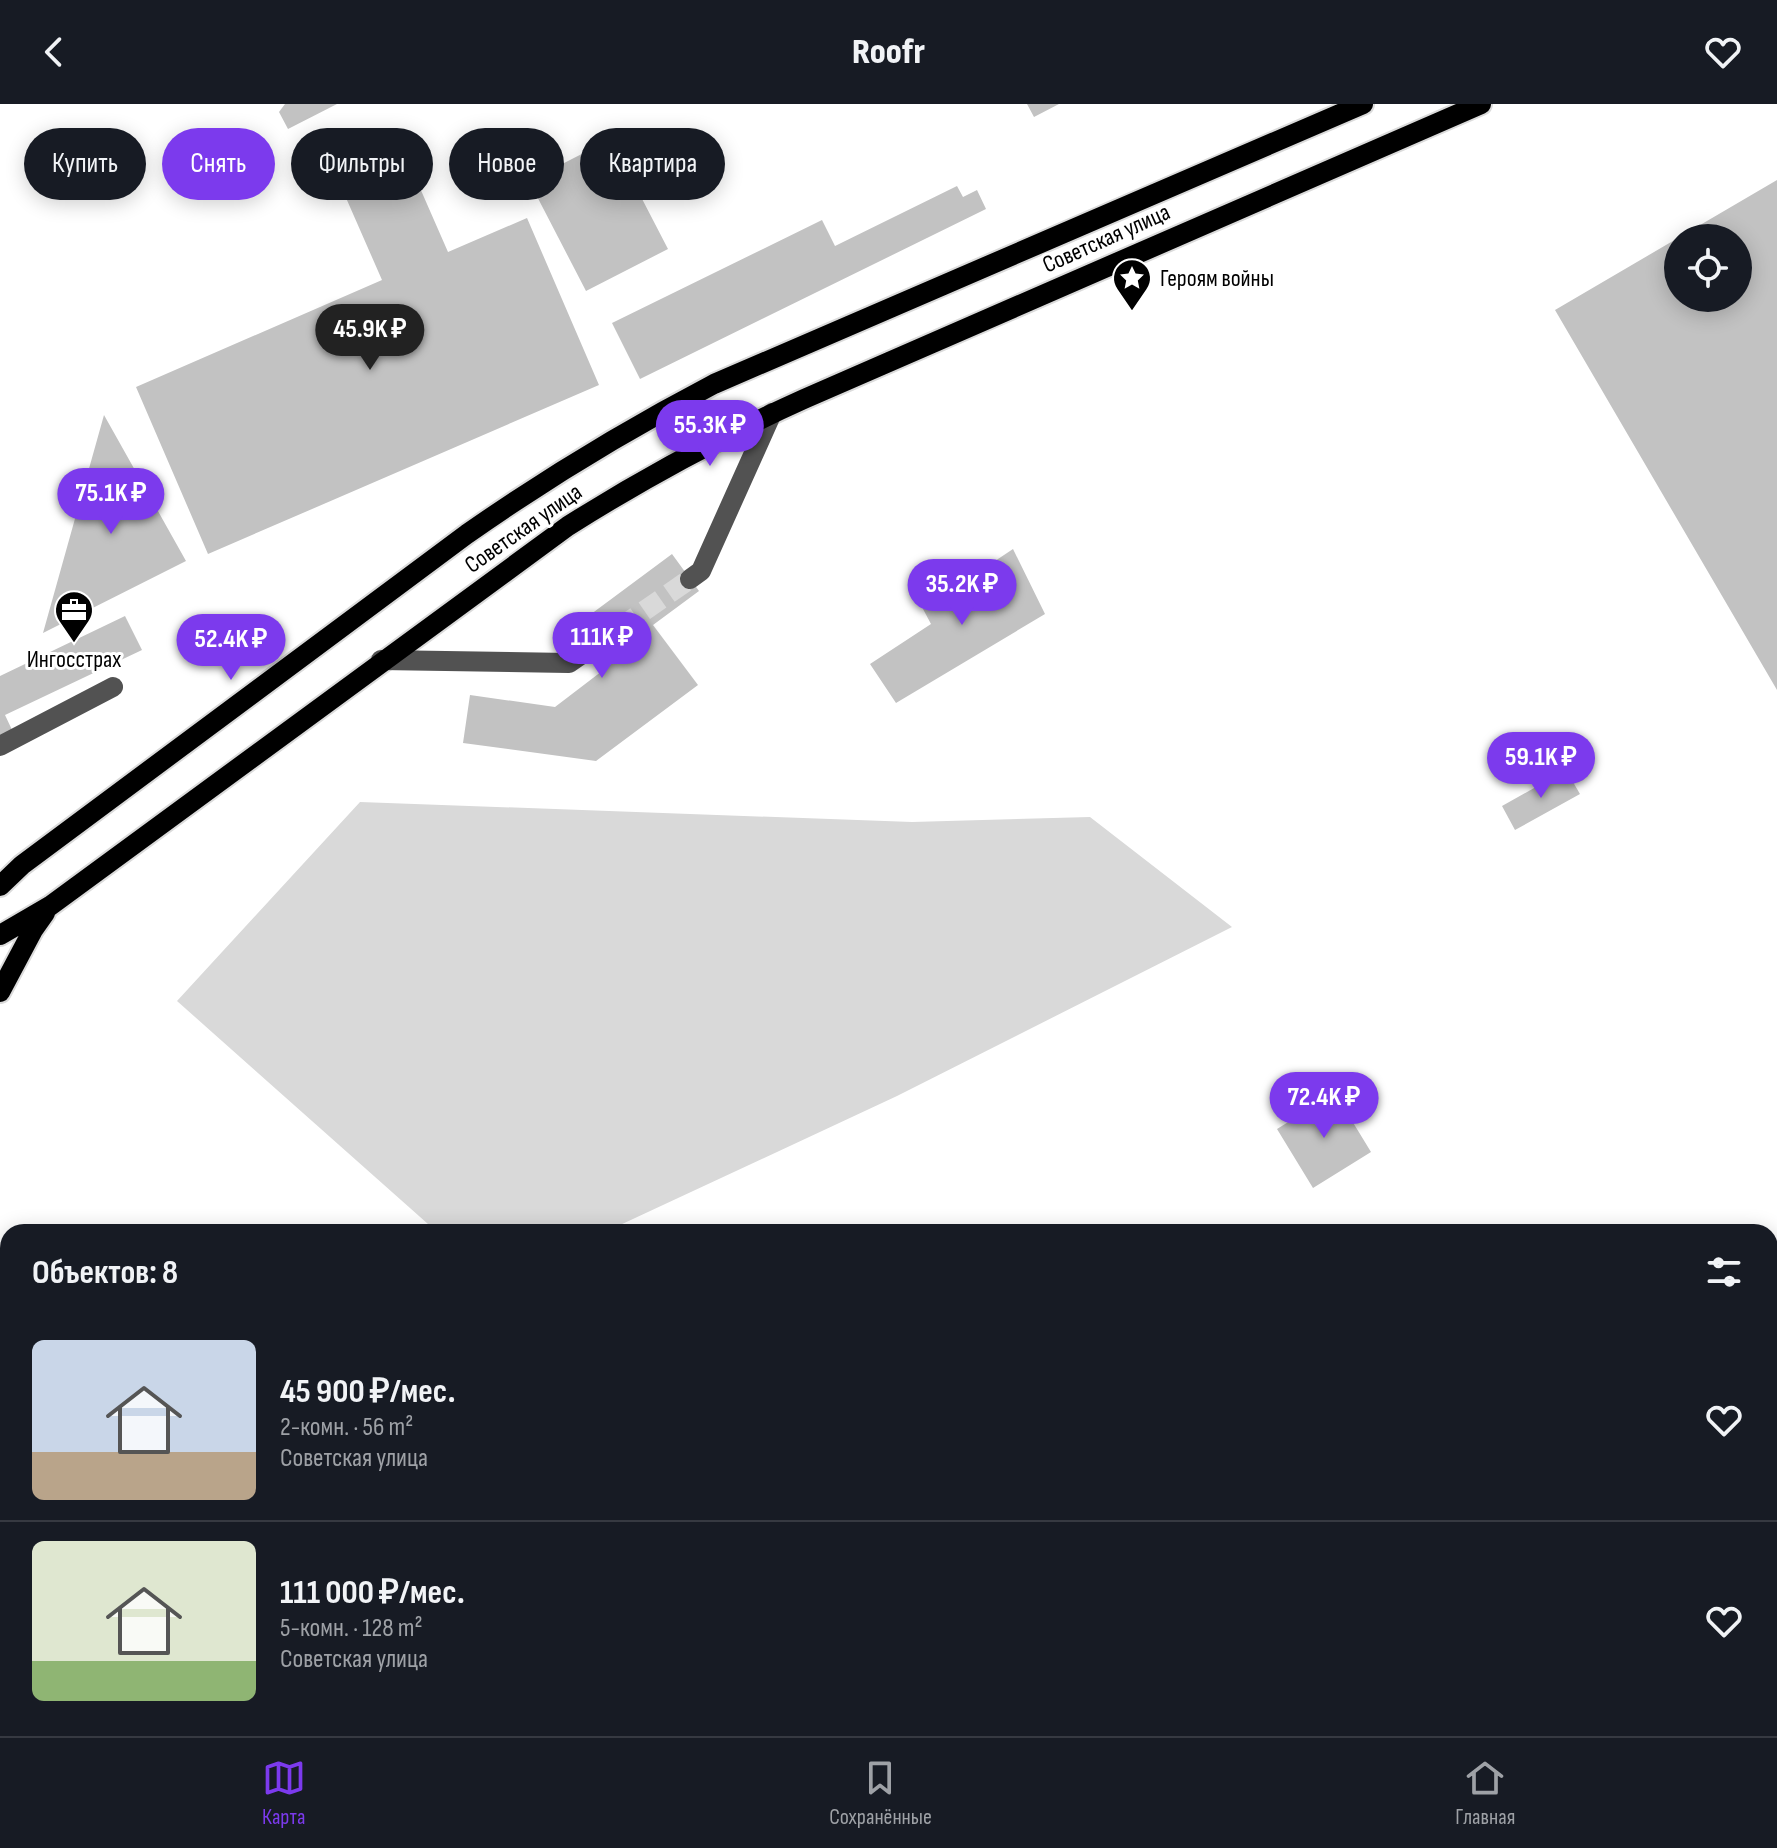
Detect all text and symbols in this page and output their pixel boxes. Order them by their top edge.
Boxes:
icon: back [32,30,76,74]
icon: heart [1701,30,1745,74]
text: Roofr [852,31,925,74]
chip: Купить [24,128,146,200]
chip: Снять [162,128,275,200]
chip: Фильтры [291,128,433,200]
chip: Новое [449,128,564,200]
chip: Квартира [580,128,725,200]
street label: Советская улица [1038,197,1174,279]
map controls [1664,224,1752,312]
button: locate [1664,224,1752,312]
place icon: Героям войны [1111,257,1153,312]
place label: Героям войны [1160,264,1274,293]
pin: 45.9K ₽ [296,304,444,372]
text: 45.9K ₽ [333,314,407,345]
pin: 55.3K ₽ [636,400,784,468]
text: 55.3K ₽ [674,410,746,441]
pin: 75.1K ₽ [37,468,185,536]
street label: Советская улица [459,477,588,579]
text: 75.1K ₽ [75,478,147,509]
pin: 35.2K ₽ [888,559,1036,627]
text: 35.2K ₽ [926,569,998,600]
office icon: Ингосстрах [53,589,95,644]
pin: 111K ₽ [537,612,667,680]
pin: 52.4K ₽ [157,614,305,682]
text: 111K ₽ [571,622,633,653]
text: 52.4K ₽ [195,624,267,655]
place label: Ингосстрах [27,645,121,674]
pin: 59.1K ₽ [1467,732,1615,800]
text: 59.1K ₽ [1505,742,1577,773]
pin: 72.4K ₽ [1250,1072,1398,1140]
text: 72.4K ₽ [1288,1082,1360,1113]
icon: filters [1702,1250,1746,1294]
text: Объектов: 8 [32,1252,178,1293]
text: 45 900 ₽/мес. [280,1371,456,1412]
icon: home [96,1372,192,1468]
icon: heart [1702,1398,1746,1442]
text: 2-комн. · 56 m² [280,1412,413,1443]
text: Советская улица [280,1443,428,1474]
text: 111 000 ₽/мес. [280,1572,465,1613]
icon: home [96,1573,192,1669]
icon: heart [1702,1599,1746,1643]
text: 5-комн. · 128 m² [280,1613,423,1644]
text: Советская улица [280,1644,428,1675]
tab: Карта [262,1756,306,1831]
tab: Сохранённые [829,1756,932,1831]
tab: Главная [1455,1756,1515,1831]

